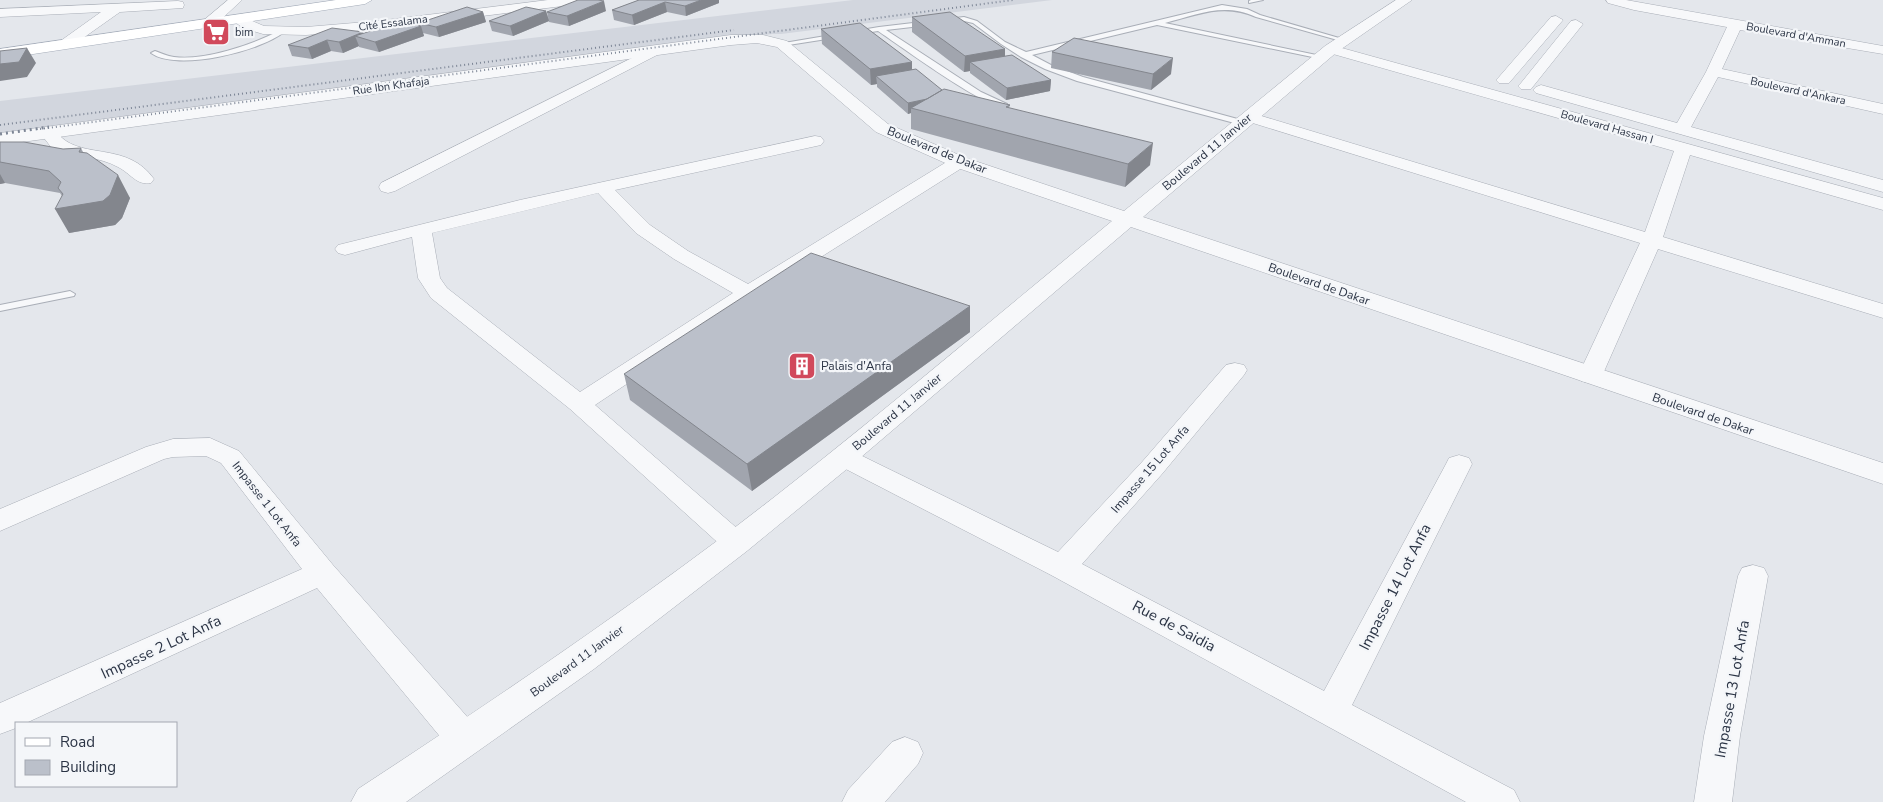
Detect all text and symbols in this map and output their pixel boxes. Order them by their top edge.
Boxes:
street label: Cité Essalama [358,11,429,35]
supermarket icon: bim [201,17,231,47]
street label: Boulevard d'Amman [1745,19,1847,51]
place label: bim [235,25,253,40]
street label: Rue Ibn Khafaja [352,73,430,99]
street label: Boulevard d'Ankara [1749,74,1847,108]
street label: Boulevard Hassan I [1559,107,1655,147]
street label: Boulevard 11 Janvier [1159,109,1256,194]
street label: Boulevard de Dakar [885,123,990,178]
street label: Boulevard de Dakar [1266,259,1373,309]
building icon: Palais d'Anfa [787,351,817,381]
place label: Palais d'Anfa [821,358,892,374]
street label: Boulevard 11 Janvier [849,369,946,454]
street label: Boulevard de Dakar [1650,389,1757,439]
street label: Impasse 15 Lot Anfa [1107,422,1193,516]
street label: Impasse 1 Lot Anfa [229,458,305,550]
street label: Impasse 14 Lot Anfa [1354,520,1436,654]
street label: Rue de Saidia [1129,596,1219,656]
street label: Impasse 2 Lot Anfa [98,610,224,684]
street label: Impasse 13 Lot Anfa [1710,619,1754,759]
street label: Boulevard 11 Janvier [527,621,628,700]
legend [15,722,178,787]
text: Road [60,732,95,752]
text: Building [60,757,116,777]

